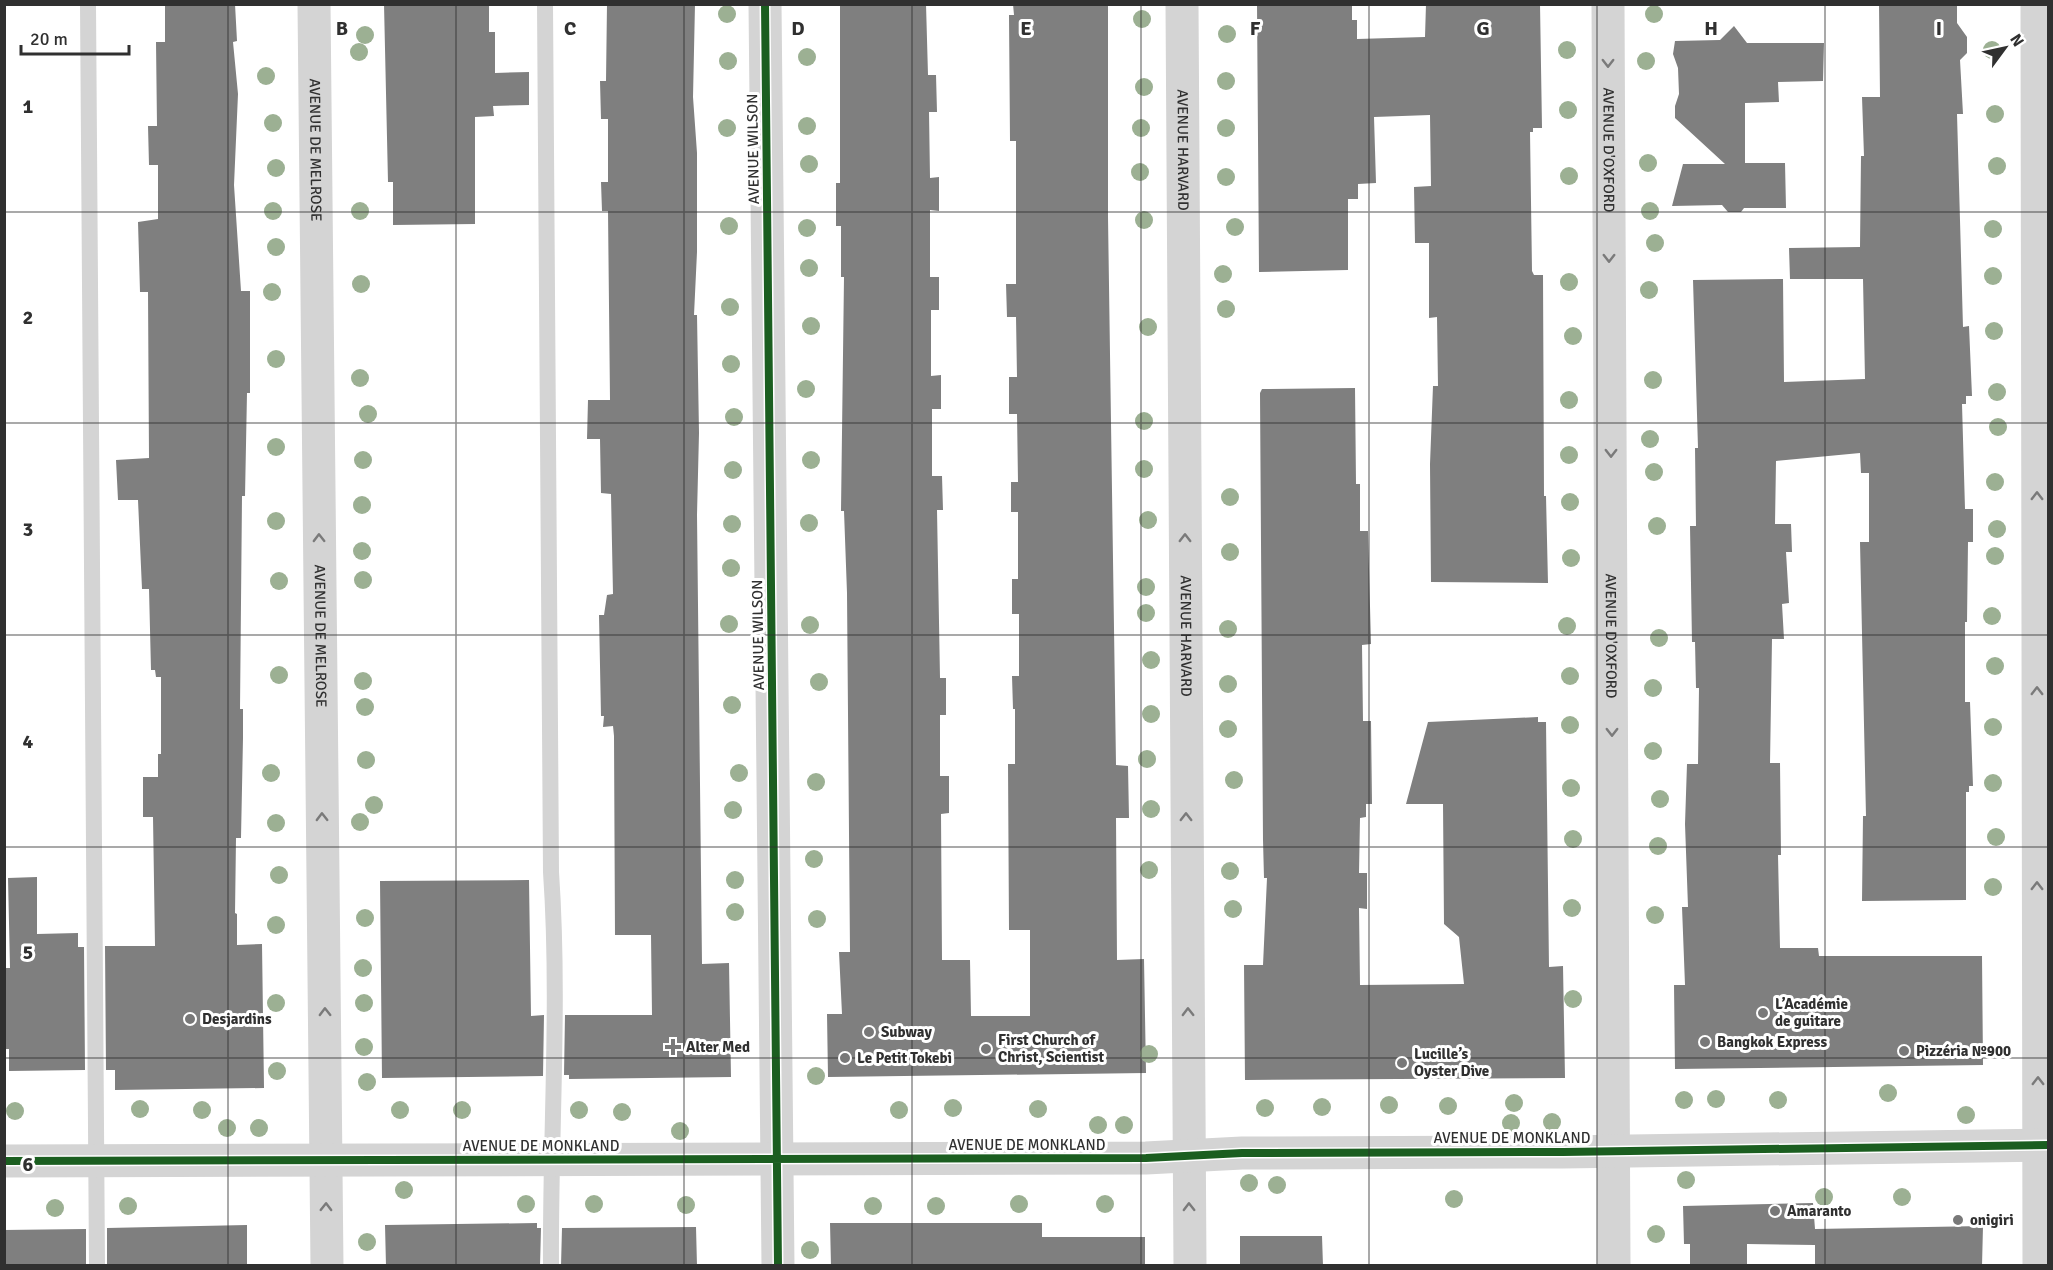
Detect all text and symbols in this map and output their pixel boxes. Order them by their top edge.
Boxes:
text: B [336,16,348,41]
text: C [564,16,576,41]
text: D [791,16,805,41]
text: E [1020,16,1032,41]
text: F [1250,16,1261,41]
text: G [1476,16,1490,41]
text: H [1704,16,1718,41]
text: I [1936,16,1942,41]
scale bar [21,18,129,56]
north arrow [1975,18,2035,78]
text: 20 m [30,28,68,50]
text: N [2005,30,2028,50]
one-way arrow [1602,58,1614,67]
street label: AVENUE DE MELROSE [306,78,325,222]
street label: AVENUE D'OXFORD [1599,87,1618,213]
street label: AVENUE HARVARD [1174,89,1192,211]
street label: AVENUE WILSON [743,93,763,205]
text: 1 [23,94,34,119]
one-way arrow [1603,253,1615,262]
text: 2 [23,305,33,330]
one-way arrow [1605,448,1617,457]
one-way arrow [2031,492,2043,501]
text: 3 [23,517,33,542]
one-way arrow [313,534,325,543]
one-way arrow [1179,534,1191,543]
street label: AVENUE DE MELROSE [311,564,330,708]
street label: AVENUE D'OXFORD [1602,573,1620,699]
street label: AVENUE HARVARD [1177,575,1195,697]
street label: AVENUE WILSON [748,579,768,691]
one-way arrow [2031,687,2043,696]
one-way arrow [1606,727,1618,736]
text: 4 [23,729,34,754]
one-way arrow [316,813,328,822]
one-way arrow [1180,813,1192,822]
one-way arrow [2031,882,2043,891]
text: 5 [23,940,33,965]
place label: L’Académie de guitare [1775,995,1848,1030]
marker: L’Académie de guitare [1756,1006,1770,1020]
one-way arrow [318,1008,331,1017]
one-way arrow [1182,1008,1194,1017]
place label: Desjardins [202,1010,272,1028]
marker: Desjardins [183,1012,197,1026]
place label: Subway [881,1023,932,1041]
marker: Subway [862,1025,876,1039]
place label: First Church of Christ, Scientist [998,1031,1104,1066]
place label: Bangkok Express [1717,1033,1827,1051]
marker: Bangkok Express [1698,1035,1712,1049]
marker: Alter Med [664,1038,682,1056]
place label: Alter Med [686,1038,750,1056]
marker: First Church of Christ, Scientist [979,1042,993,1056]
place label: Pizzéria №900 [1916,1042,2011,1060]
marker: Pizzéria №900 [1897,1044,1911,1058]
place label: Lucille’s Oyster Dive [1414,1045,1489,1080]
place label: Le Petit Tokebi [857,1049,952,1067]
marker: Le Petit Tokebi [838,1051,852,1065]
marker: Lucille’s Oyster Dive [1395,1056,1409,1070]
one-way arrow [2032,1077,2044,1086]
street label: AVENUE DE MONKLAND [1434,1129,1590,1147]
street label: AVENUE DE MONKLAND [949,1136,1105,1154]
street label: AVENUE DE MONKLAND [463,1137,619,1155]
text: 6 [23,1152,34,1177]
place label: Amaranto [1787,1202,1852,1220]
one-way arrow [320,1203,332,1212]
one-way arrow [1183,1203,1195,1212]
marker: Amaranto [1768,1204,1782,1218]
place label: onigiri [1970,1211,2014,1229]
marker: onigiri [1951,1213,1965,1227]

